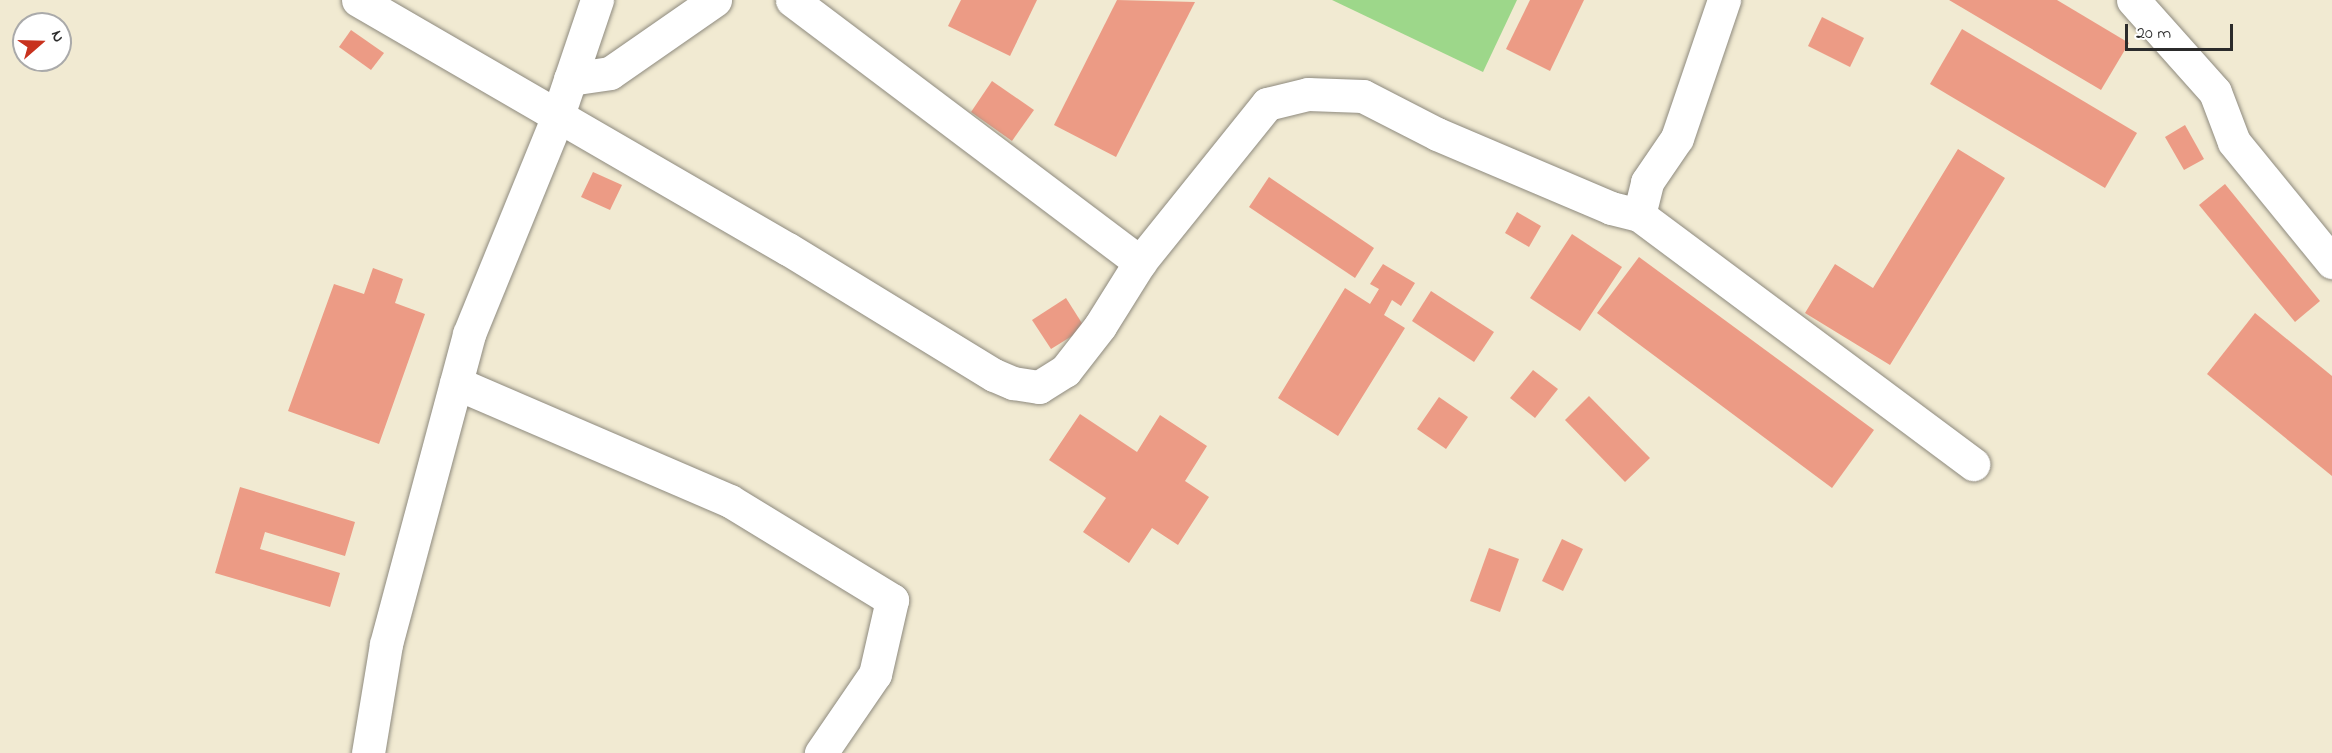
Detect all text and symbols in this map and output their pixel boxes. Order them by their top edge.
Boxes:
north arrow [12,12,72,72]
scale bar [2128,12,2236,50]
text: 20 m [2136,21,2171,47]
text: N [44,27,70,46]

